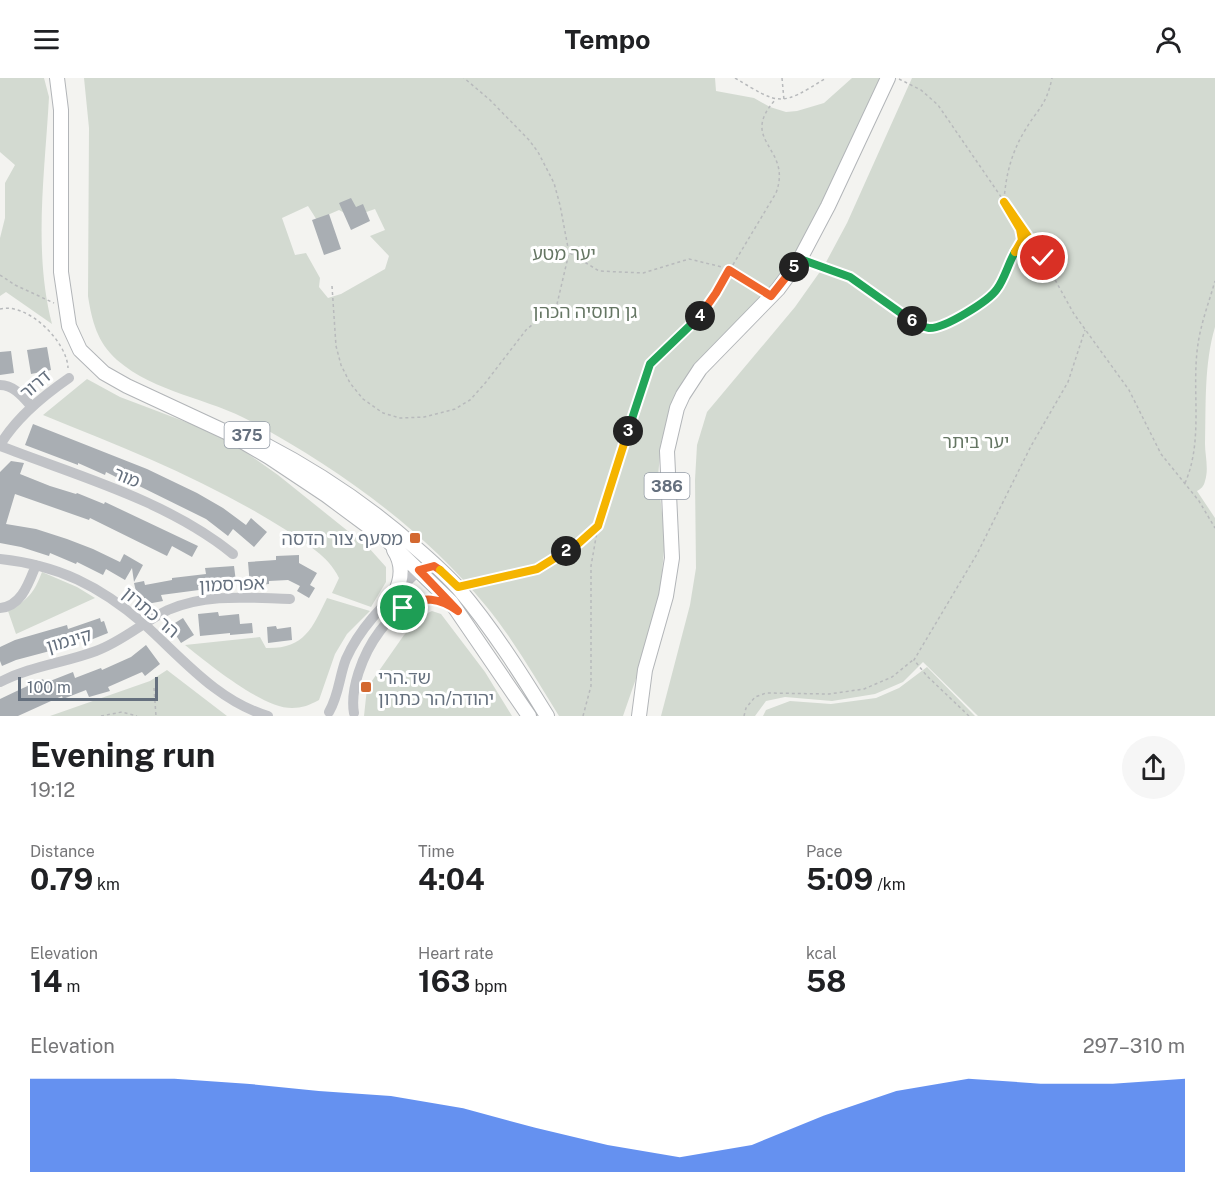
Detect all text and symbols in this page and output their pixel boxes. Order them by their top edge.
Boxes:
icon: menu [30,23,63,56]
text: Tempo [564,23,651,55]
icon: person [1152,23,1185,56]
pin [1017,232,1068,283]
icon: check [1026,241,1059,274]
park label: יער מטע [532,243,596,264]
pin: 5 [779,252,809,282]
text: 5 [789,257,799,276]
park label: גן תוסיה הכהן [533,301,638,322]
pin: 4 [685,301,715,331]
text: 4 [695,306,705,325]
pin: 6 [897,306,927,336]
text: 6 [907,311,917,330]
street label: דרור [16,365,55,403]
pin: 3 [613,416,643,446]
text: 3 [623,421,633,440]
road number: 375 [224,422,270,448]
park label: יער ביתר [943,431,1009,452]
street label: מור [111,462,143,492]
road number: 386 [644,473,690,499]
place label: מסעף צור הדסה [281,528,403,549]
marker: מסעף צור הדסה [408,531,422,545]
pin: 2 [551,536,581,566]
text: 2 [561,541,571,560]
street label: אפרסמון [199,572,265,596]
street label: הר כתרון [118,582,184,642]
pin [377,582,428,633]
icon: arrive [386,591,419,624]
street label: קינמון [44,623,94,657]
place label: שד.הרי יהודה/הר כתרון [378,667,494,709]
scale bar [18,674,158,702]
text: 100 m [27,678,71,697]
marker: שד.הרי יהודה/הר כתרון [359,680,373,694]
text: Evening run [30,736,215,774]
button: share [1122,736,1185,799]
text: 19:12 [30,778,75,802]
text: Distance [30,842,95,861]
text: Time [418,842,454,861]
text: Pace [806,842,843,861]
text: 0.79 [30,861,93,897]
text: 4:04 [418,861,485,897]
text: 5:09 [806,861,873,897]
text: km [93,875,120,894]
text: /km [873,875,906,894]
text: Elevation [30,944,98,963]
text: Heart rate [418,944,494,963]
text: kcal [806,944,837,963]
text: 14 [30,963,63,999]
text: 163 [418,963,471,999]
text: 58 [806,963,846,999]
text: m [63,977,80,996]
text: bpm [471,977,507,996]
text: Elevation [30,1034,115,1058]
text: 297–310 m [1083,1034,1185,1058]

